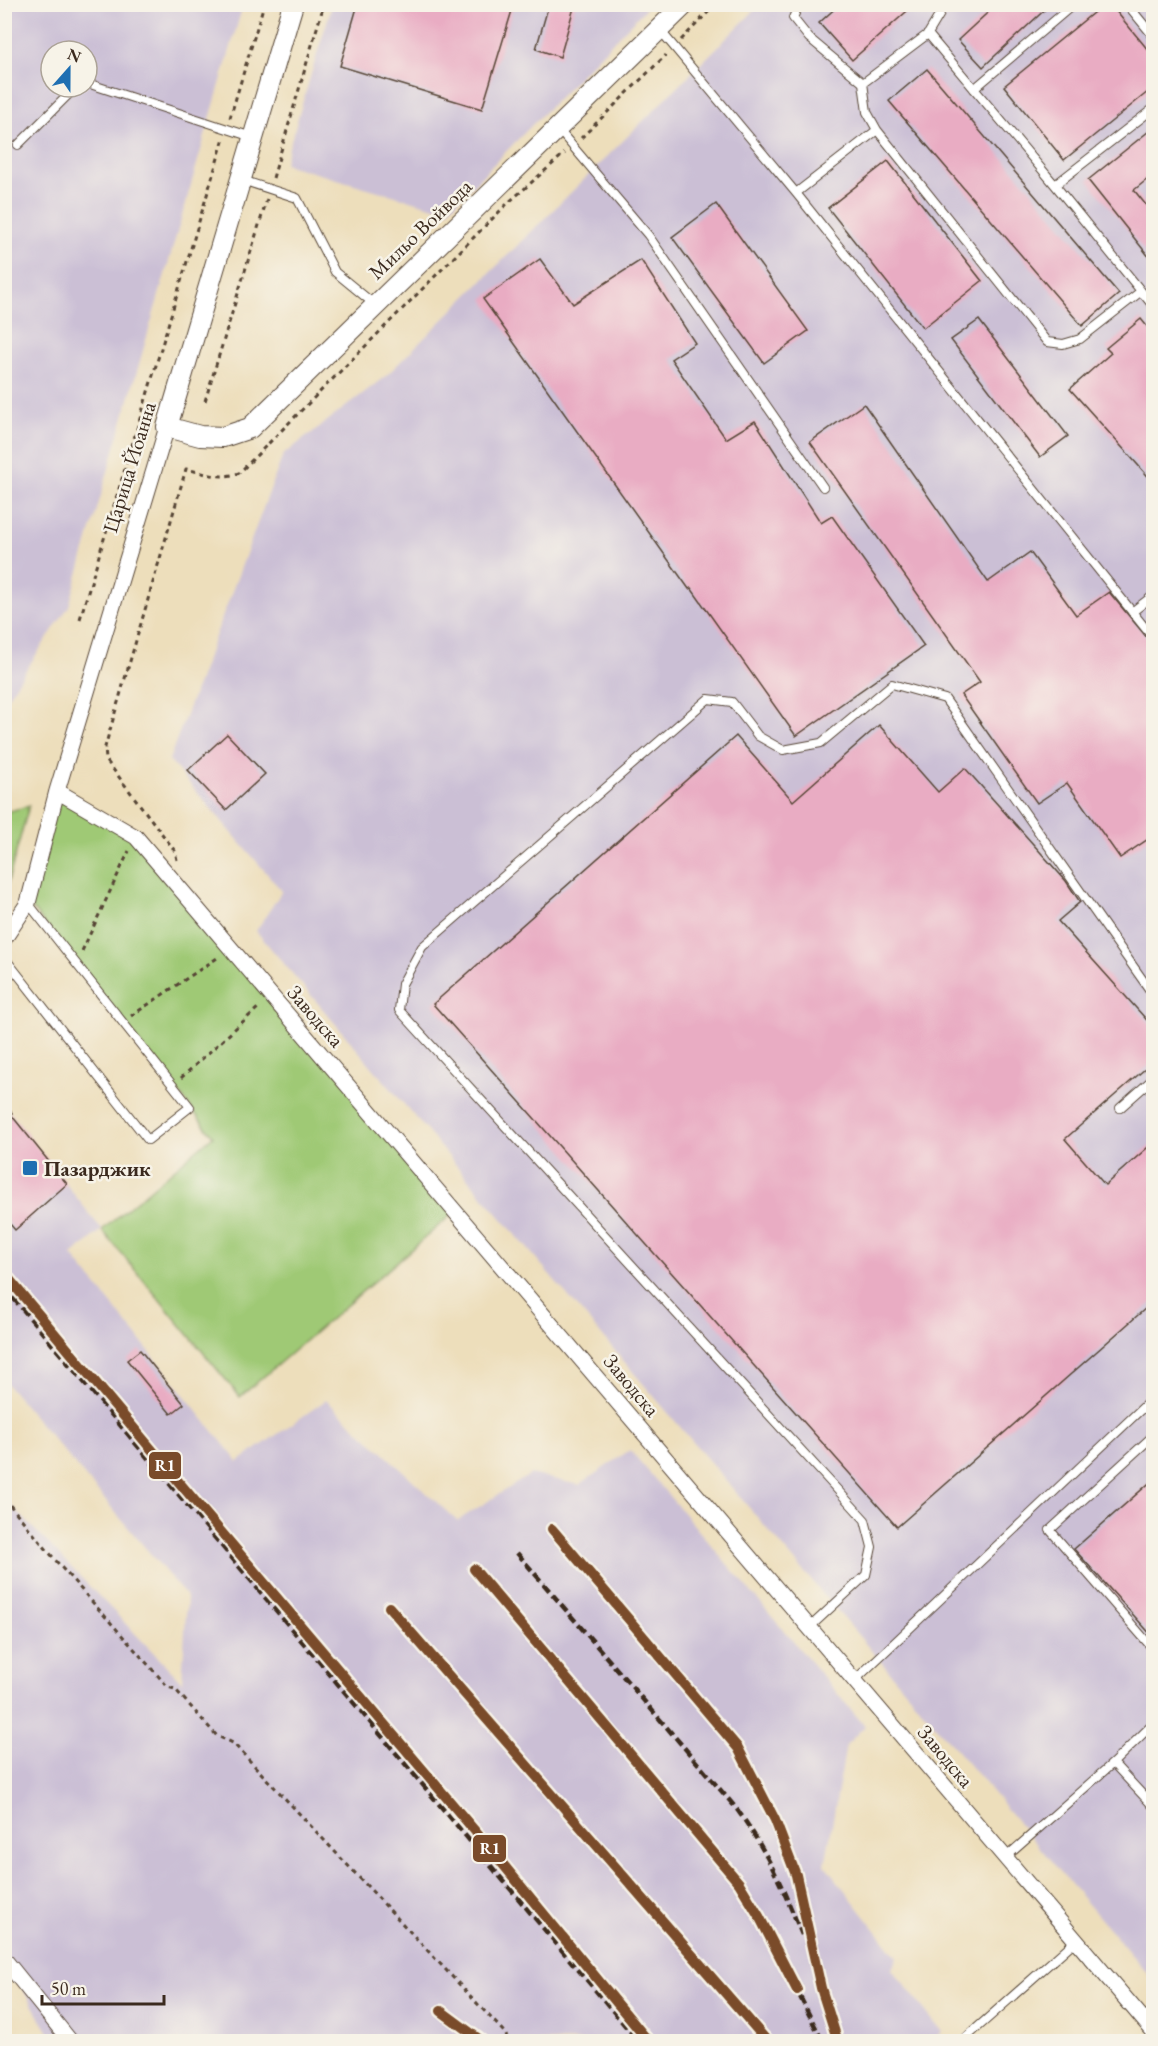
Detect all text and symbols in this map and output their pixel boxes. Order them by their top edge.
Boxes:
north arrow [39,39,99,99]
text: N [64,43,84,68]
street label: Мильо Войвода [363,172,478,285]
street label: Царица Йоанна [96,398,162,536]
street label: Заводска [282,979,351,1053]
place label: Пазарджик [44,1155,151,1182]
marker: Пазарджик [21,1159,39,1177]
street label: Заводска [598,1348,666,1422]
line badge: R1 [148,1451,182,1480]
text: R1 [155,1455,175,1476]
street label: Заводска [912,1719,980,1793]
line badge: R1 [472,1834,507,1863]
text: R1 [480,1838,500,1859]
scale bar [42,1968,164,2006]
text: 50 m [51,1977,86,2000]

